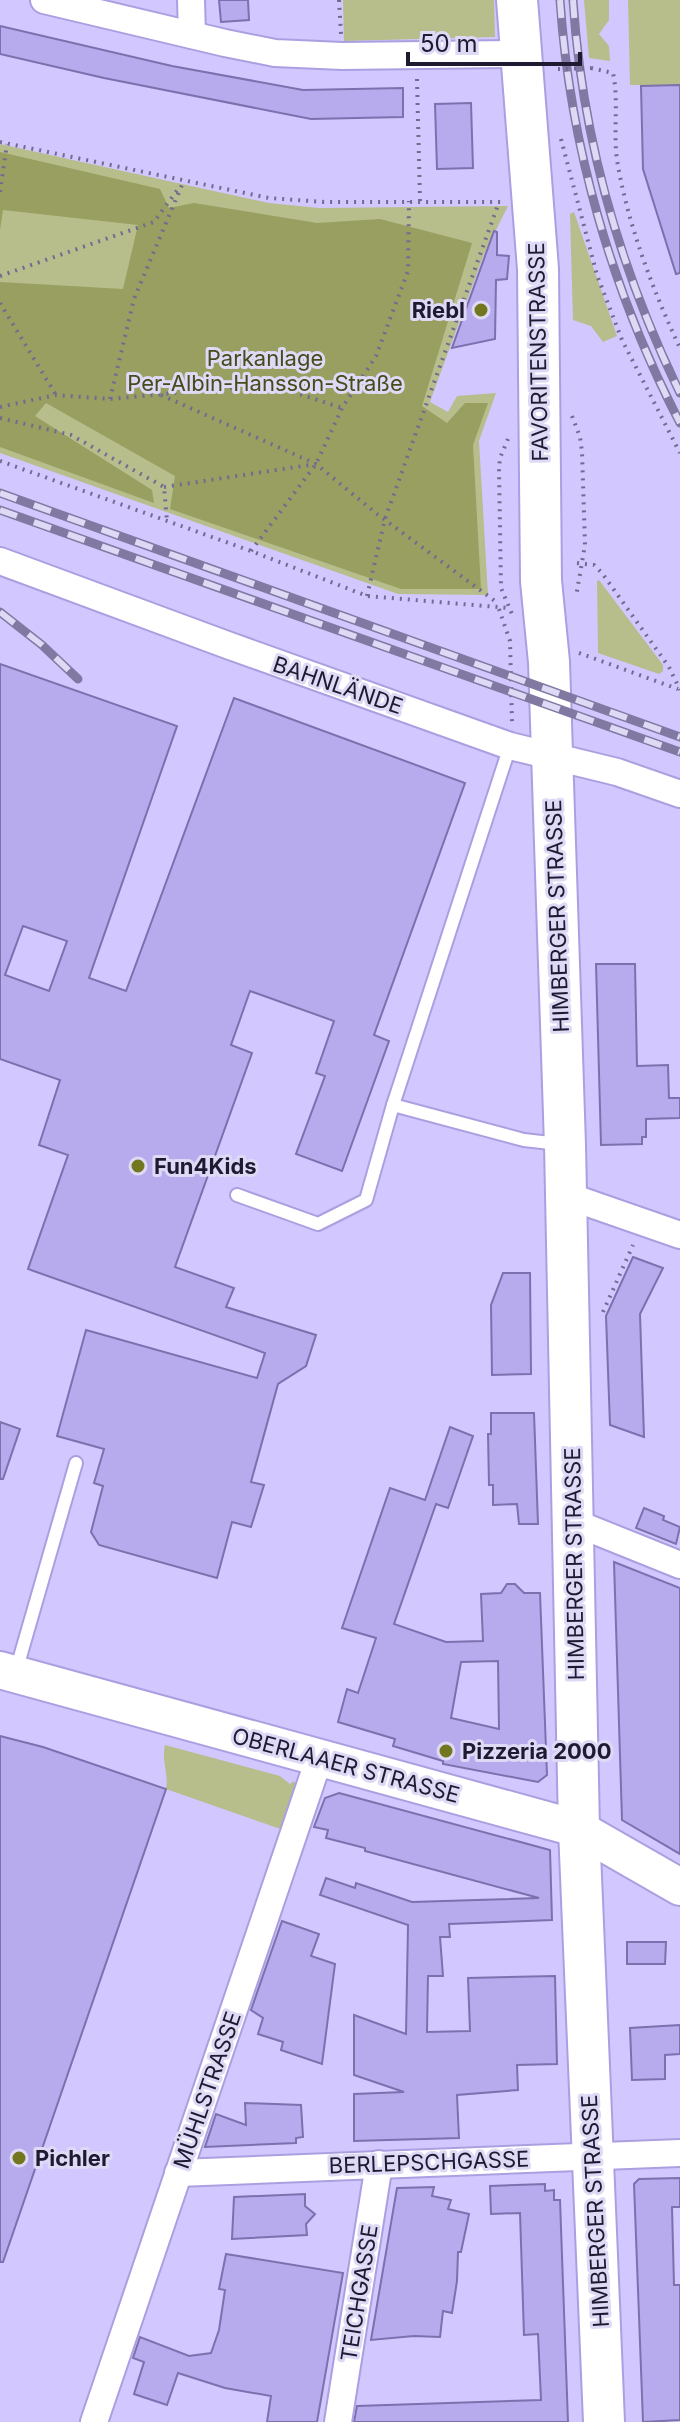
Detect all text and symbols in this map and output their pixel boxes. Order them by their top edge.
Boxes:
scale bar [408,16,580,66]
text: 50 m [420,29,478,58]
street label: FAVORITENSTRASSE [523,242,553,462]
place label: Riebl [412,297,465,323]
marker: Riebl [472,301,490,319]
park label: Parkanlage Per-Albin-Hansson-Straße [127,345,403,396]
street label: BAHNLÄNDE [270,651,406,719]
street label: HIMBERGER STRASSE [540,799,574,1033]
place label: Fun4Kids [154,1153,257,1179]
marker: Fun4Kids [129,1157,147,1175]
street label: HIMBERGER STRASSE [559,1447,589,1681]
street label: OBERLAAER STRASSE [229,1722,463,1808]
place label: Pizzeria 2000 [462,1738,612,1764]
marker: Pizzeria 2000 [437,1742,455,1760]
street label: MÜHLSTRASSE [168,2008,246,2172]
street label: HIMBERGER STRASSE [576,2094,614,2328]
place label: Pichler [35,2145,110,2171]
street label: BERLEPSCHGASSE [328,2146,530,2178]
marker: Pichler [10,2149,28,2167]
street label: TEICHGASSE [335,2223,383,2363]

